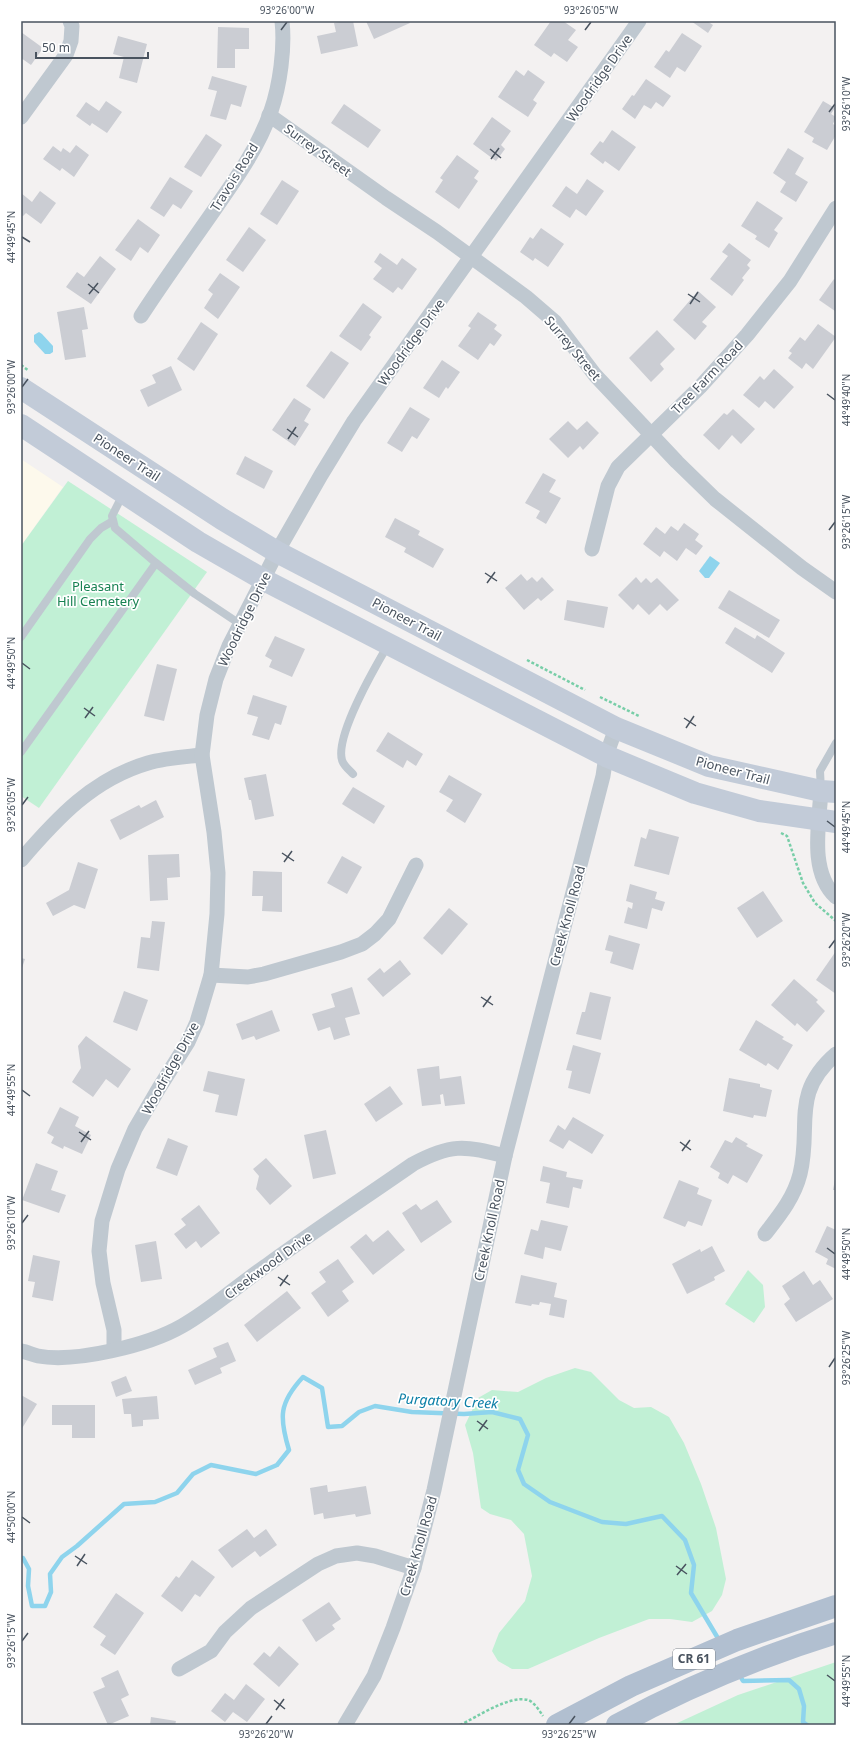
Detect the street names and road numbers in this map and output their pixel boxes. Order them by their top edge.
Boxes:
street label: Woodridge Drive [562,31,636,125]
street label: Surrey Street [281,119,356,181]
street label: Travois Road [206,139,262,215]
street label: Woodridge Drive [373,295,449,389]
street label: Surrey Street [541,312,605,384]
street label: Tree Farm Road [667,336,747,418]
street label: Pioneer Trail [90,429,164,485]
street label: Woodridge Drive [213,569,275,669]
street label: Pioneer Trail [369,593,445,645]
street label: Pioneer Trail [694,751,772,789]
street label: Creek Knoll Road [545,864,589,968]
street label: Woodridge Drive [137,1019,203,1117]
street label: Creek Knoll Road [469,1177,509,1283]
street label: Creekwood Drive [220,1227,316,1303]
street label: Creek Knoll Road [395,1494,441,1598]
road number: CR 61 [673,1649,715,1669]

